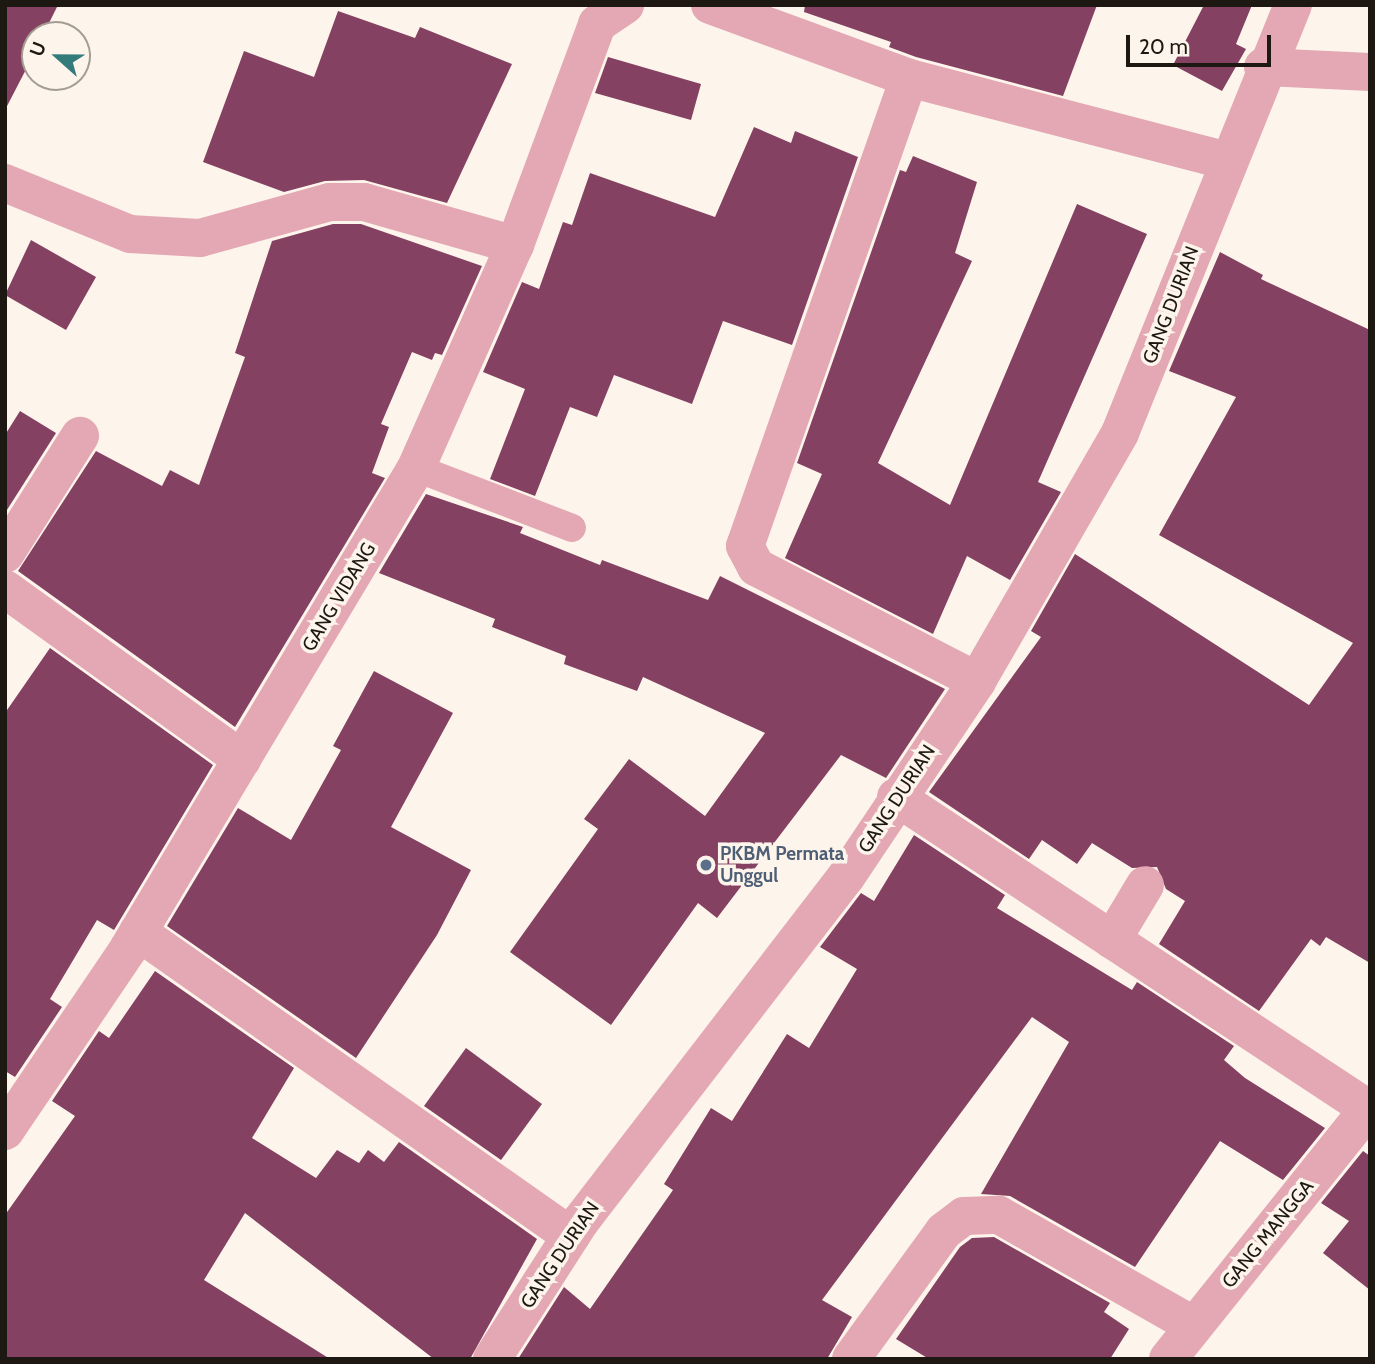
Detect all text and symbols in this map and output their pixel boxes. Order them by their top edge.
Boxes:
north arrow [21,21,91,91]
scale bar [1130,21,1275,65]
text: 20 m [1139,34,1188,59]
text: U [25,39,51,60]
street label: GANG DURIAN [1138,243,1204,367]
street label: GANG VIDANG [298,539,380,655]
street label: GANG DURIAN [854,741,940,857]
place label: PKBM Permata Unggul [720,843,844,887]
marker: PKBM Permata Unggul [698,857,714,873]
street label: GANG MANGGA [1217,1175,1319,1293]
street label: GANG DURIAN [516,1197,604,1313]

